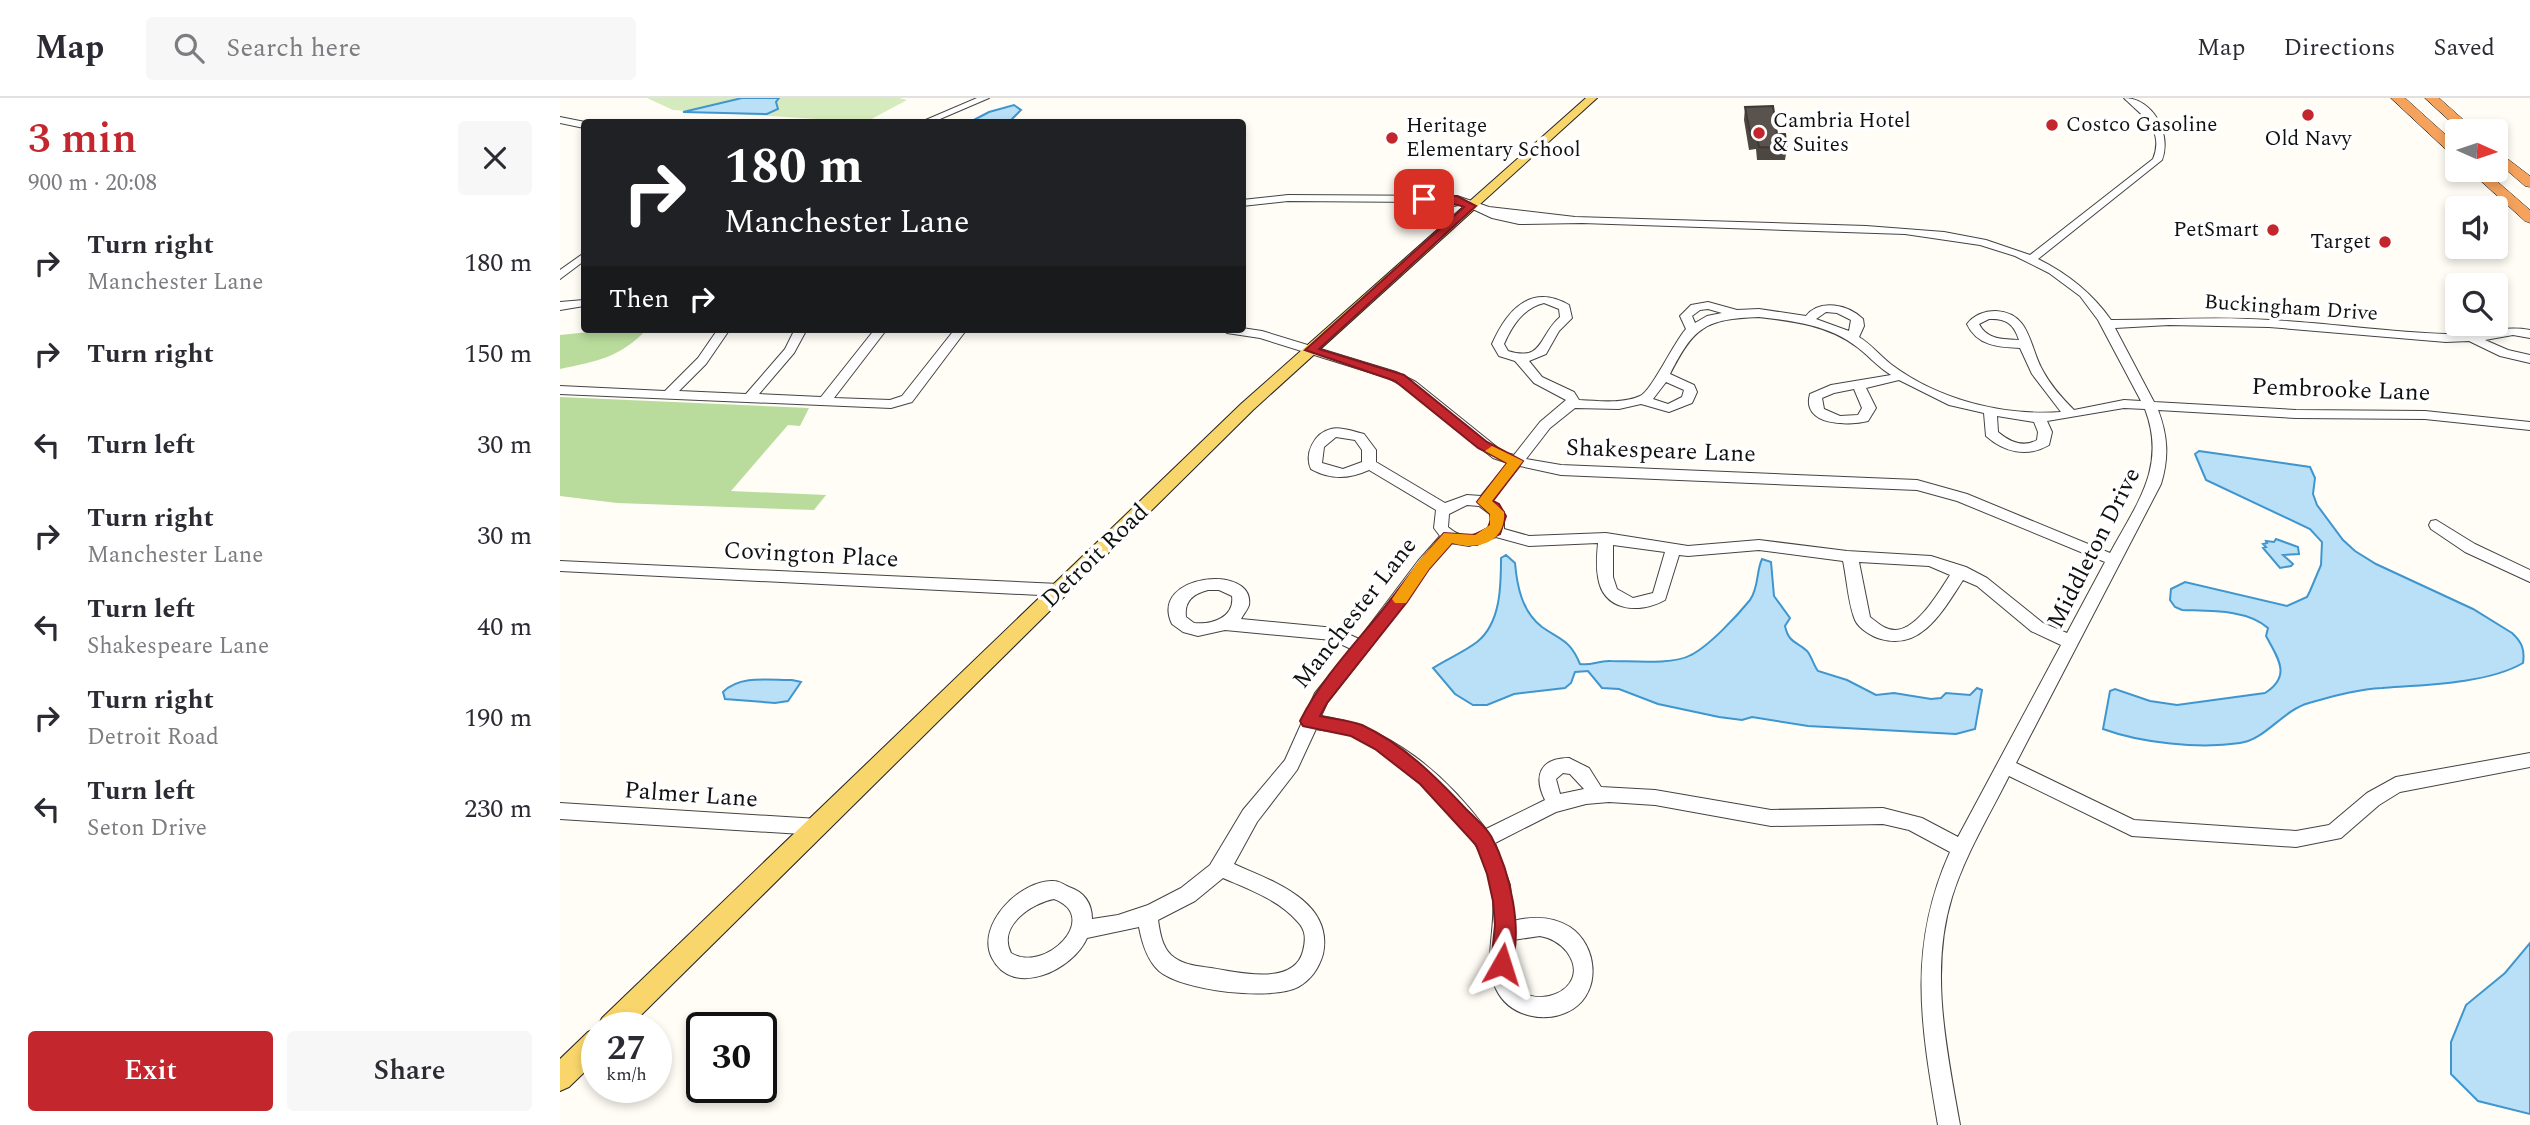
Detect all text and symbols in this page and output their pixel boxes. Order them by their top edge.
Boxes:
search box [146,17,636,80]
text: Map [35,23,104,73]
text: Search here [226,28,361,68]
icon: search [170,29,208,67]
text: Map [2197,30,2245,66]
text: Directions [2283,30,2395,66]
text: Saved [2433,30,2495,66]
place label: Cambria Hotel & Suites [1773,105,1911,161]
marker: Old Navy [2300,107,2316,123]
text: 3 min [28,108,137,171]
place label: Costco Gasoline [2066,109,2217,141]
place label: Heritage Elementary School [1406,110,1581,166]
marker: Costco Gasoline [2044,117,2060,133]
north arrow [2445,119,2508,182]
map controls [2445,119,2508,336]
button: close [458,121,532,195]
place label: Old Navy [2264,123,2352,155]
marker: Cambria Hotel & Suites [1751,125,1767,141]
text: 180 m [724,130,863,205]
marker: Heritage Elementary School [1384,130,1400,146]
icon: right [609,147,700,238]
text: 900 m · 20:08 [28,166,157,201]
pin [1394,169,1454,229]
icon: arrive [1405,180,1443,218]
button: sound [2445,196,2508,259]
text: Manchester Lane [724,198,969,247]
place label: PetSmart [2173,214,2259,246]
marker: PetSmart [2265,222,2281,238]
text: Turn right [87,225,214,265]
place label: Target [2310,226,2371,258]
marker: Target [2377,234,2393,250]
text: 180 m [464,243,532,283]
icon: right [28,244,66,282]
text: Manchester Lane [87,265,263,300]
button: search [2445,273,2508,336]
text: Then [609,279,669,319]
icon: right [683,280,721,318]
street label: Buckingham Drive [2203,286,2379,330]
text: Turn right [87,334,214,374]
text: 150 m [464,334,532,374]
icon: right [28,335,66,373]
street label: Pembrooke Lane [2251,369,2431,411]
text: Turn left [87,425,195,465]
text: 30 m [477,425,532,465]
icon: left [28,426,66,464]
street label: Shakespeare Lane [1565,430,1757,472]
street label: Middleton Drive [2038,461,2150,635]
street label: Detroit Road [1033,495,1157,617]
text: Turn right [87,498,214,538]
text: 30 m [477,516,532,556]
icon: right [28,517,66,555]
street label: Manchester Lane [1284,529,1426,697]
street label: Covington Place [723,532,899,578]
text: Manchester Lane [87,538,263,573]
text: Turn left [87,589,195,629]
text: 40 m [477,607,532,647]
icon: left [28,608,66,646]
text: Shakespeare Lane [87,629,269,664]
text: Turn right [87,680,214,720]
text: 190 m [464,698,532,738]
icon: right [28,699,66,737]
text: Detroit Road [87,720,219,755]
text: Turn left [87,771,195,811]
street label: Palmer Lane [623,772,759,818]
text: 230 m [464,789,532,829]
icon: left [28,790,66,828]
text: Seton Drive [87,811,207,846]
position arrow [1465,927,1539,1001]
speed limit sign: 30 [686,1012,777,1103]
text: 27 [607,1022,646,1075]
button: Exit [28,1031,273,1111]
button: Share [287,1031,532,1111]
text: km/h [606,1061,647,1088]

